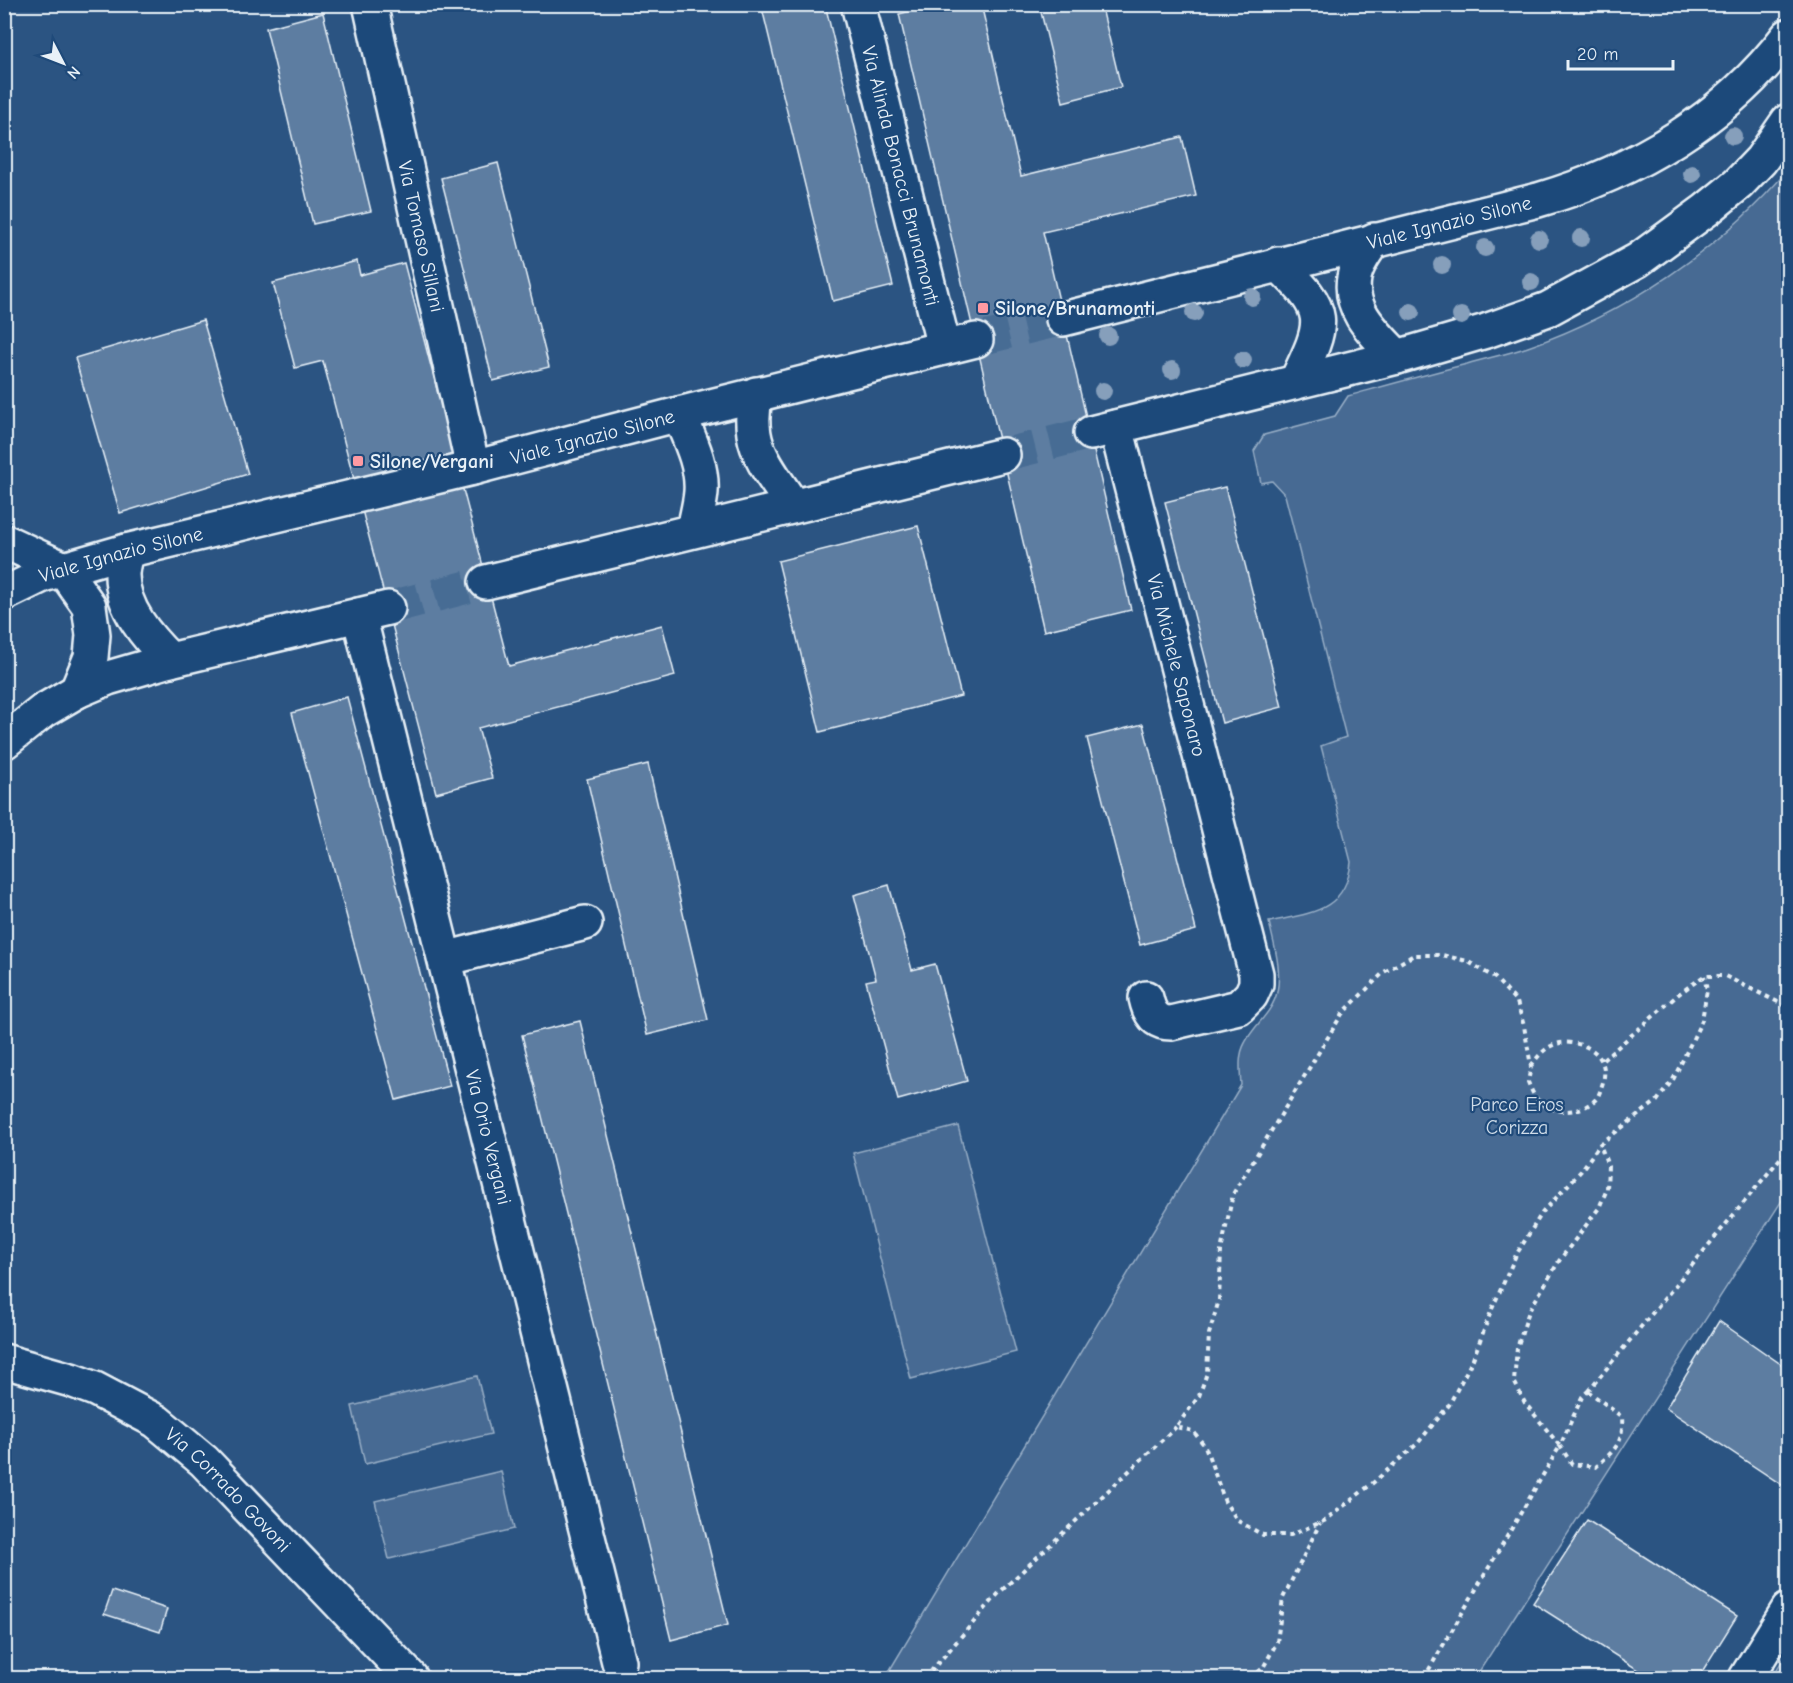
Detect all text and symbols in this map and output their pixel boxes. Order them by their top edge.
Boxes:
north arrow [33,33,93,93]
scale bar [1568,33,1673,71]
street label: Via Alinda Bonacci Brunamonti [857,44,944,308]
text: 20 m [1577,44,1618,65]
text: N [63,62,84,82]
street label: Via Tomaso Sillani [393,159,449,314]
street label: Viale Ignazio Silone [1365,191,1534,254]
place label: Silone/Brunamonti [995,297,1155,320]
marker: Silone/Brunamonti [976,301,990,315]
street label: Viale Ignazio Silone [508,405,677,470]
place label: Silone/Vergani [370,450,494,473]
marker: Silone/Vergani [351,454,365,468]
street label: Viale Ignazio Silone [36,522,205,588]
street label: Via Michele Saponaro [1142,572,1211,759]
street label: Via Orio Vergani [460,1067,516,1207]
park label: Parco Eros Corizza [1470,1093,1564,1139]
street label: Via Corrado Govoni [161,1423,296,1557]

